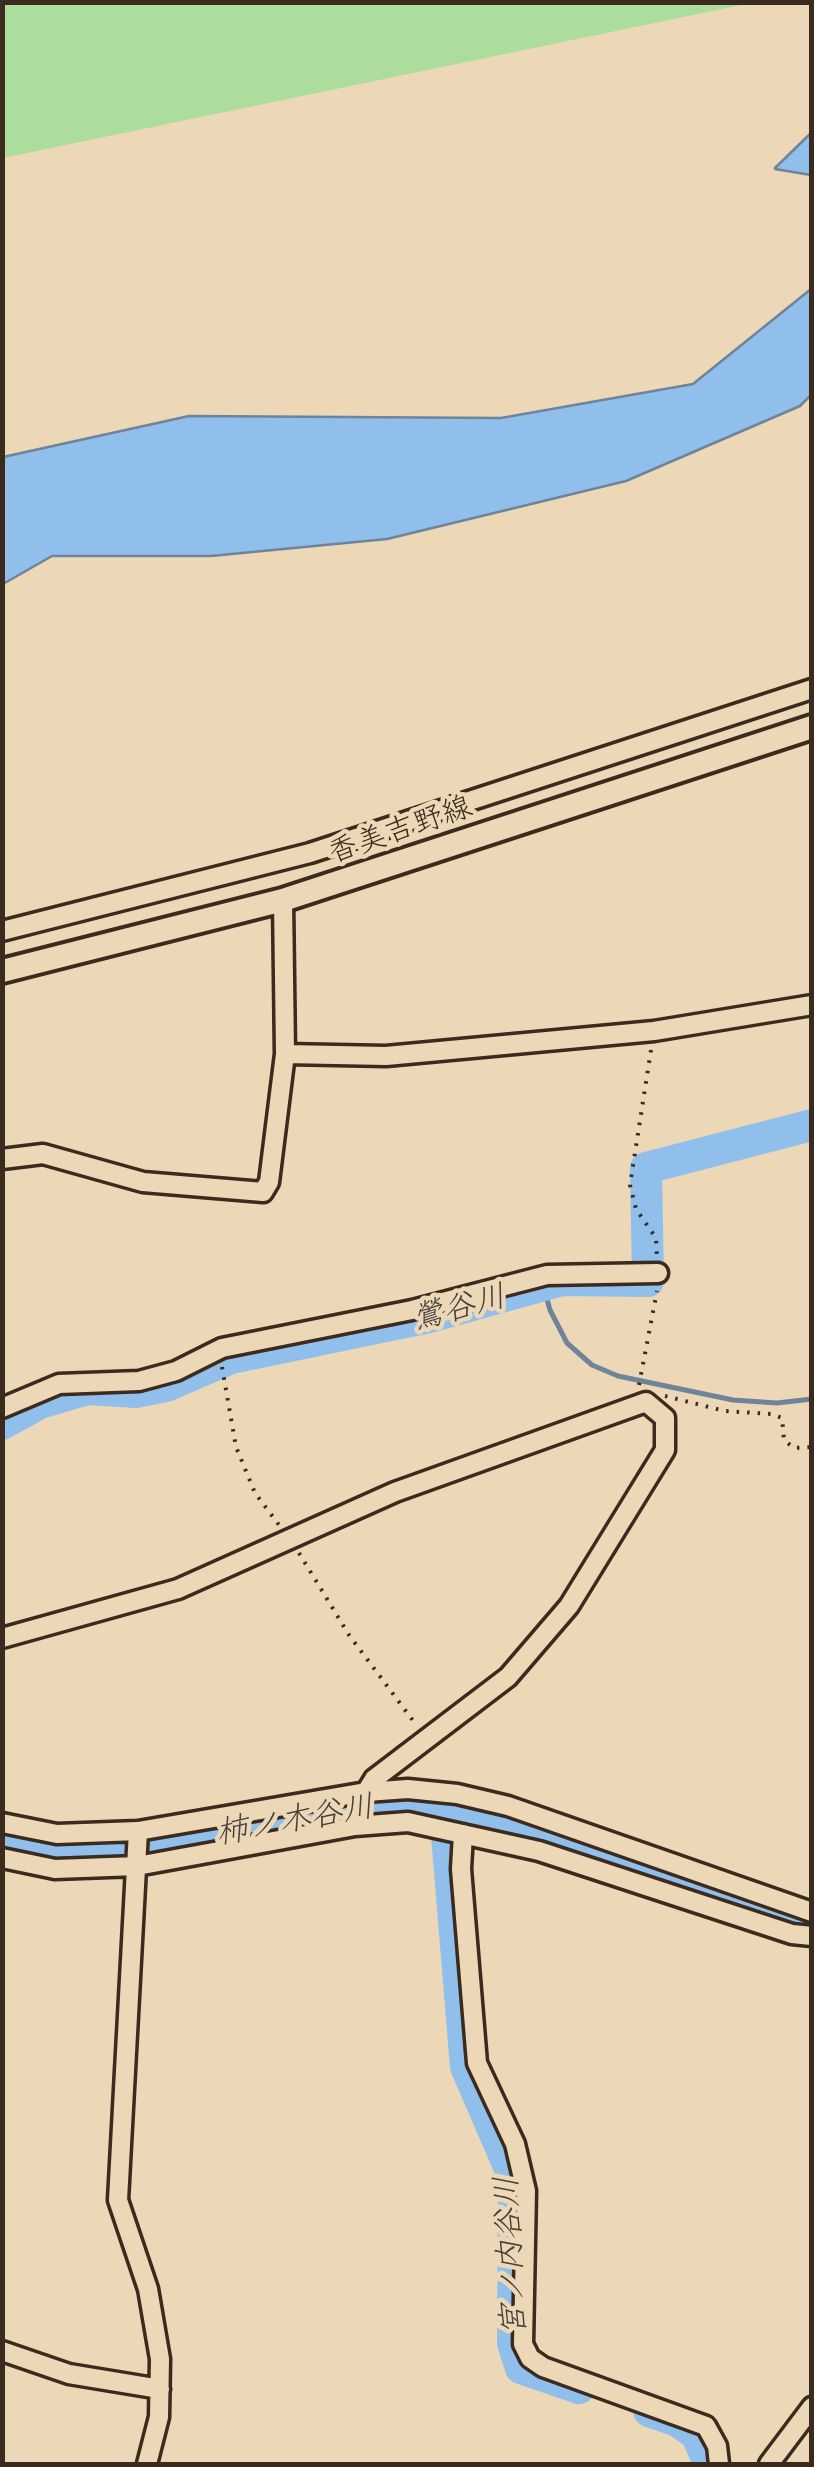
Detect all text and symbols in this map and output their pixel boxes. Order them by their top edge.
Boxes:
street label: 香美吉野線 [323,789,477,871]
water label: 鶯谷川 [408,1277,510,1339]
water label: 柿ノ木谷川 [213,1787,377,1853]
water label: 宮ノ内谷川 [488,2175,534,2337]

